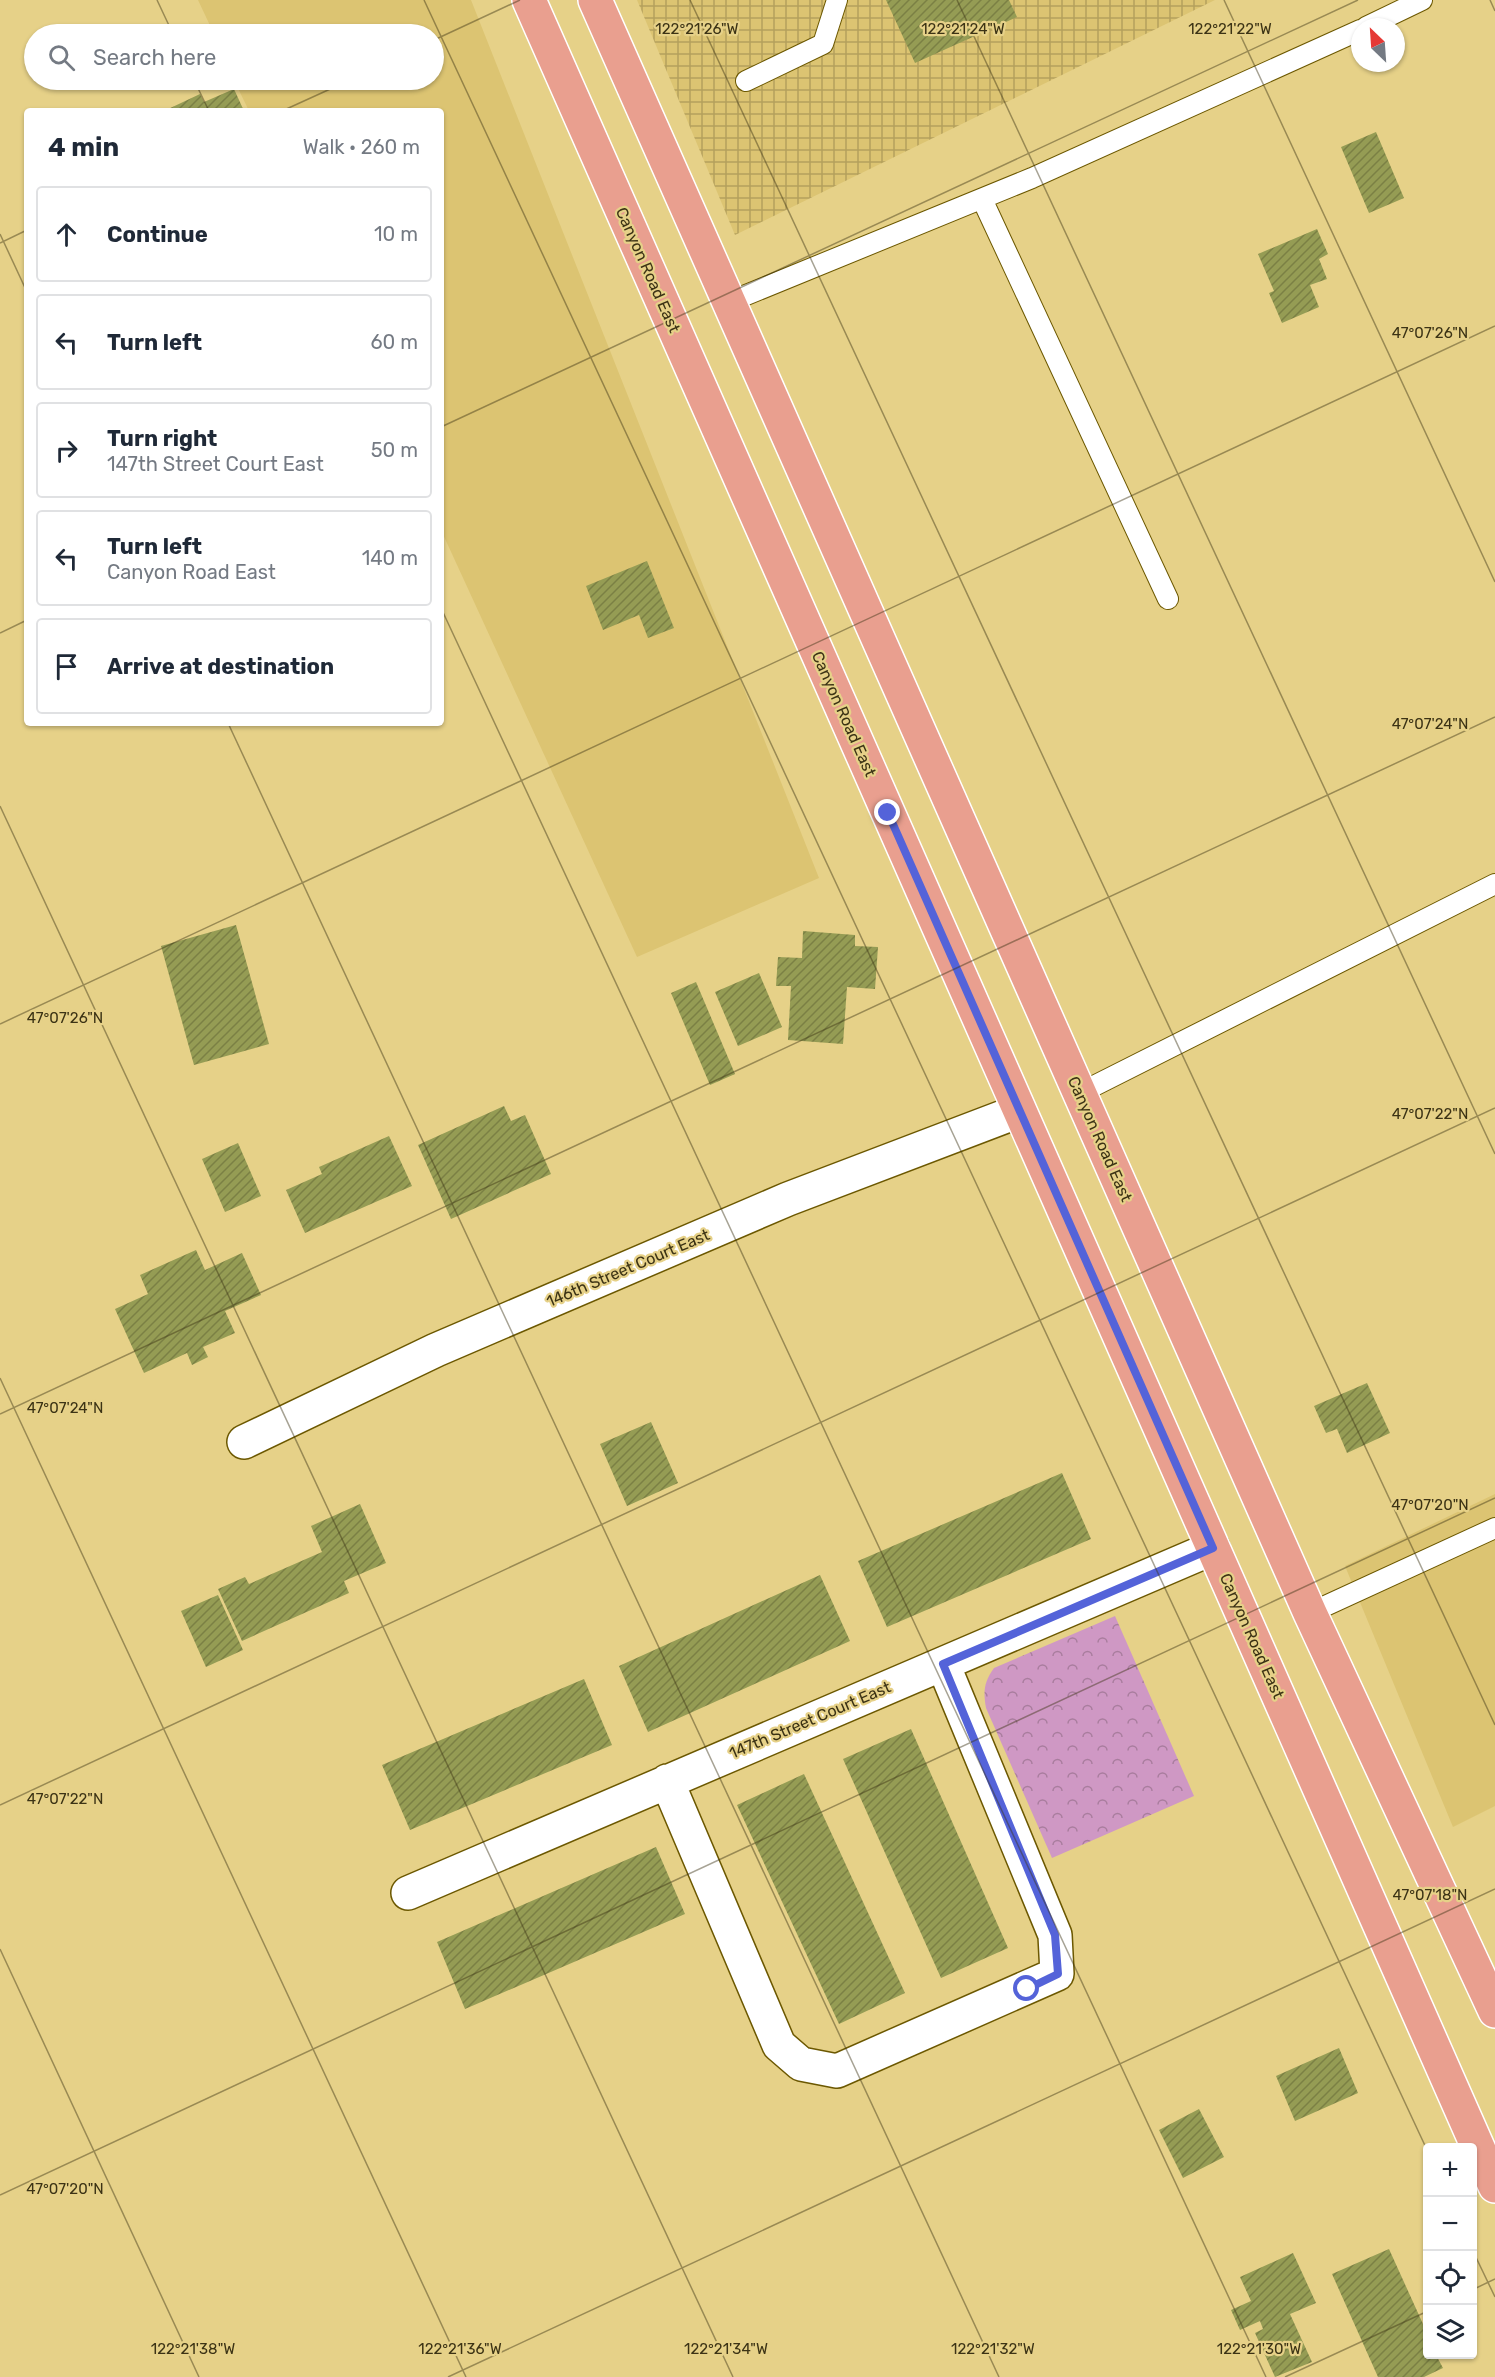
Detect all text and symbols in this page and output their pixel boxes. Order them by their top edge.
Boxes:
north arrow [1351,18,1405,72]
text: 122°21'26"W [655,20,739,38]
text: 122°21'24"W [921,20,1005,38]
text: 122°21'22"W [1188,20,1272,38]
search box [24,24,444,90]
icon: search [45,41,78,74]
text: Search here [93,44,216,71]
text: 4 min [48,132,119,163]
text: Walk · 260 m [303,135,420,159]
street label: Canyon Road East [612,204,684,336]
icon: ahead [50,218,83,251]
text: Continue [107,221,208,248]
text: 10 m [374,222,418,246]
text: 47°07'26"N [1392,324,1468,342]
icon: left [50,326,83,359]
text: Turn left [107,329,202,356]
text: 60 m [371,330,418,354]
text: Turn right [107,425,217,452]
icon: right [50,434,83,467]
text: 50 m [371,438,418,462]
text: 147th Street Court East [107,452,324,476]
text: Turn left [107,533,202,560]
icon: left [50,542,83,575]
text: 140 m [362,546,418,570]
text: Canyon Road East [107,560,276,584]
street label: Canyon Road East [808,648,880,780]
icon: arrive [50,650,83,683]
text: Arrive at destination [107,653,334,680]
text: 47°07'24"N [1392,715,1468,733]
route end [874,799,900,825]
text: 47°07'26"N [27,1009,103,1027]
street label: Canyon Road East [1064,1073,1136,1205]
text: 47°07'22"N [1392,1105,1468,1123]
street label: 146th Street Court East [544,1225,712,1311]
text: 47°07'24"N [27,1399,103,1417]
text: 47°07'20"N [1391,1496,1469,1514]
street label: Canyon Road East [1216,1570,1288,1702]
street label: 147th Street Court East [726,1677,894,1763]
text: 47°07'22"N [27,1790,103,1808]
text: 47°07'18"N [1392,1886,1468,1904]
route start [1013,1975,1039,2001]
map controls [1423,2143,1477,2359]
button: + [1423,2143,1477,2197]
text: 47°07'20"N [26,2180,104,2198]
button: − [1423,2197,1477,2251]
button: locate [1423,2251,1477,2305]
button: layers [1423,2305,1477,2359]
text: 122°21'38"W [151,2340,235,2358]
text: 122°21'36"W [418,2340,502,2358]
text: 122°21'34"W [684,2340,768,2358]
text: 122°21'32"W [951,2340,1035,2358]
text: 122°21'30"W [1217,2340,1301,2358]

